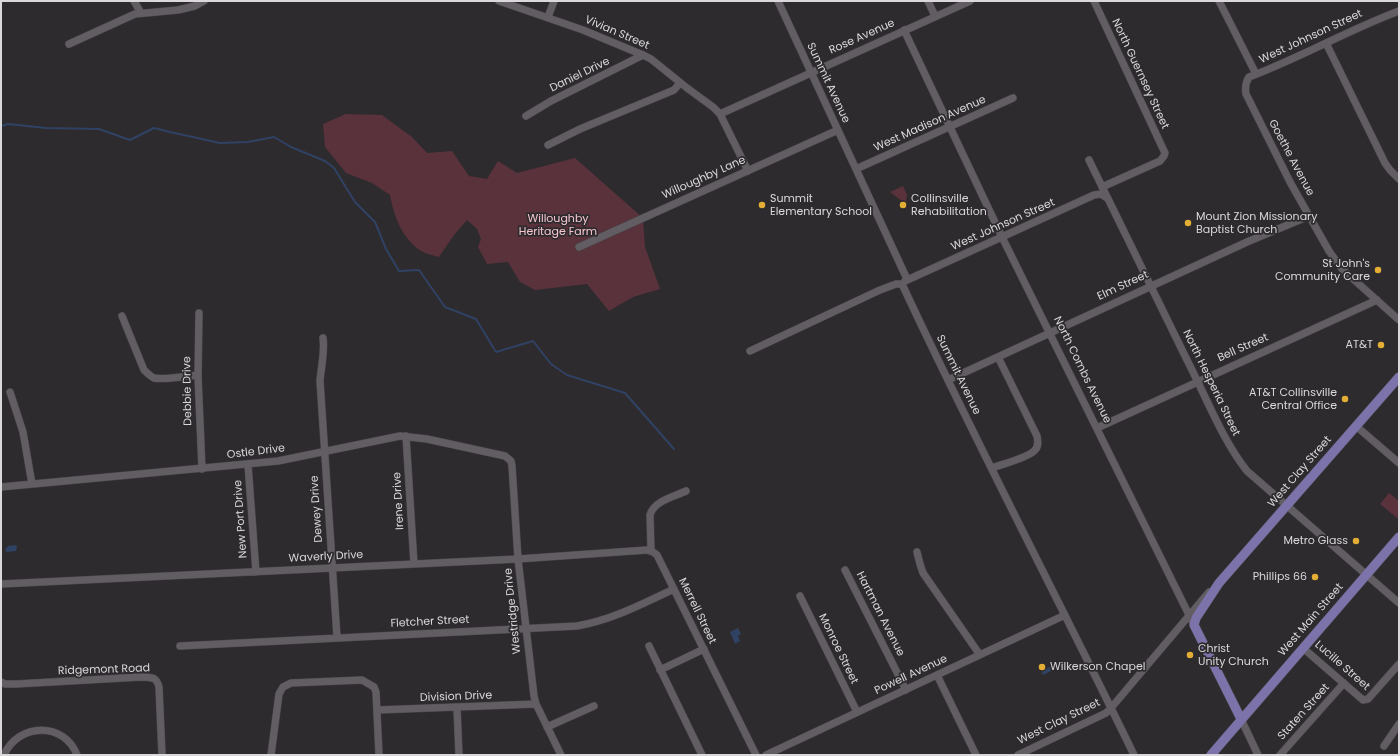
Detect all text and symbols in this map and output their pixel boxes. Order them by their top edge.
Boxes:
street label: West Johnson Street [1257,7,1365,67]
street label: Vivian Street [583,14,651,52]
street label: Rose Avenue [827,17,897,57]
street label: North Guernsey Street [1109,17,1171,131]
street label: Summit Avenue [804,41,852,125]
street label: Daniel Drive [548,55,612,95]
street label: West Madison Avenue [872,93,988,155]
street label: Goethe Avenue [1265,118,1317,198]
street label: Willoughby Lane [660,154,748,202]
place label: Summit Elementary School [770,192,872,218]
place label: Collinsville Rehabilitation [911,192,987,218]
street label: West Johnson Street [949,196,1057,254]
marker: Summit Elementary School [757,200,767,210]
marker: Collinsville Rehabilitation [898,200,908,210]
place label: Mount Zion Missionary Baptist Church [1196,210,1317,236]
park label: Willoughby Heritage Farm [519,212,597,238]
marker: Mount Zion Missionary Baptist Church [1183,218,1193,228]
place label: St John's Community Care [1275,257,1370,283]
marker: St John's Community Care [1373,265,1383,275]
street label: Elm Street [1095,268,1151,304]
street label: North Combs Avenue [1050,314,1114,426]
street label: North Hesperia Street [1179,328,1243,438]
street label: Bell Street [1216,331,1270,365]
street label: Summit Avenue [933,333,983,417]
place label: AT&T [1346,338,1373,352]
marker: AT&T [1376,340,1386,350]
street label: Debbie Drive [181,356,195,426]
place label: AT&T Collinsville Central Office [1249,386,1337,412]
marker: AT&T Collinsville Central Office [1340,394,1350,404]
street label: West Clay Street [1265,434,1335,510]
street label: Ostle Drive [226,442,286,462]
street label: Irene Drive [391,472,407,530]
street label: Dewey Drive [308,475,326,543]
street label: New Port Drive [232,479,250,559]
place label: Metro Glass [1283,534,1348,548]
marker: Metro Glass [1351,536,1361,546]
street label: Waverly Drive [288,548,364,566]
street label: Westridge Drive [502,567,524,655]
street label: Hartman Avenue [853,569,907,659]
place label: Phillips 66 [1253,570,1307,584]
marker: Phillips 66 [1310,572,1320,582]
street label: Merrell Street [675,576,719,646]
street label: West Main Street [1276,581,1346,659]
street label: Monroe Street [815,612,861,686]
street label: Fletcher Street [390,613,470,631]
street label: Lucille Street [1312,639,1372,693]
place label: Christ Unity Church [1198,642,1269,668]
marker: Christ Unity Church [1185,650,1195,660]
street label: Powell Avenue [872,652,950,698]
place label: Wilkerson Chapel [1050,660,1145,674]
street label: Ridgemont Road [58,662,150,678]
marker: Wilkerson Chapel [1037,662,1047,672]
street label: Staten Street [1275,681,1333,743]
street label: Division Drive [420,689,492,705]
street label: West Clay Street [1016,696,1102,748]

